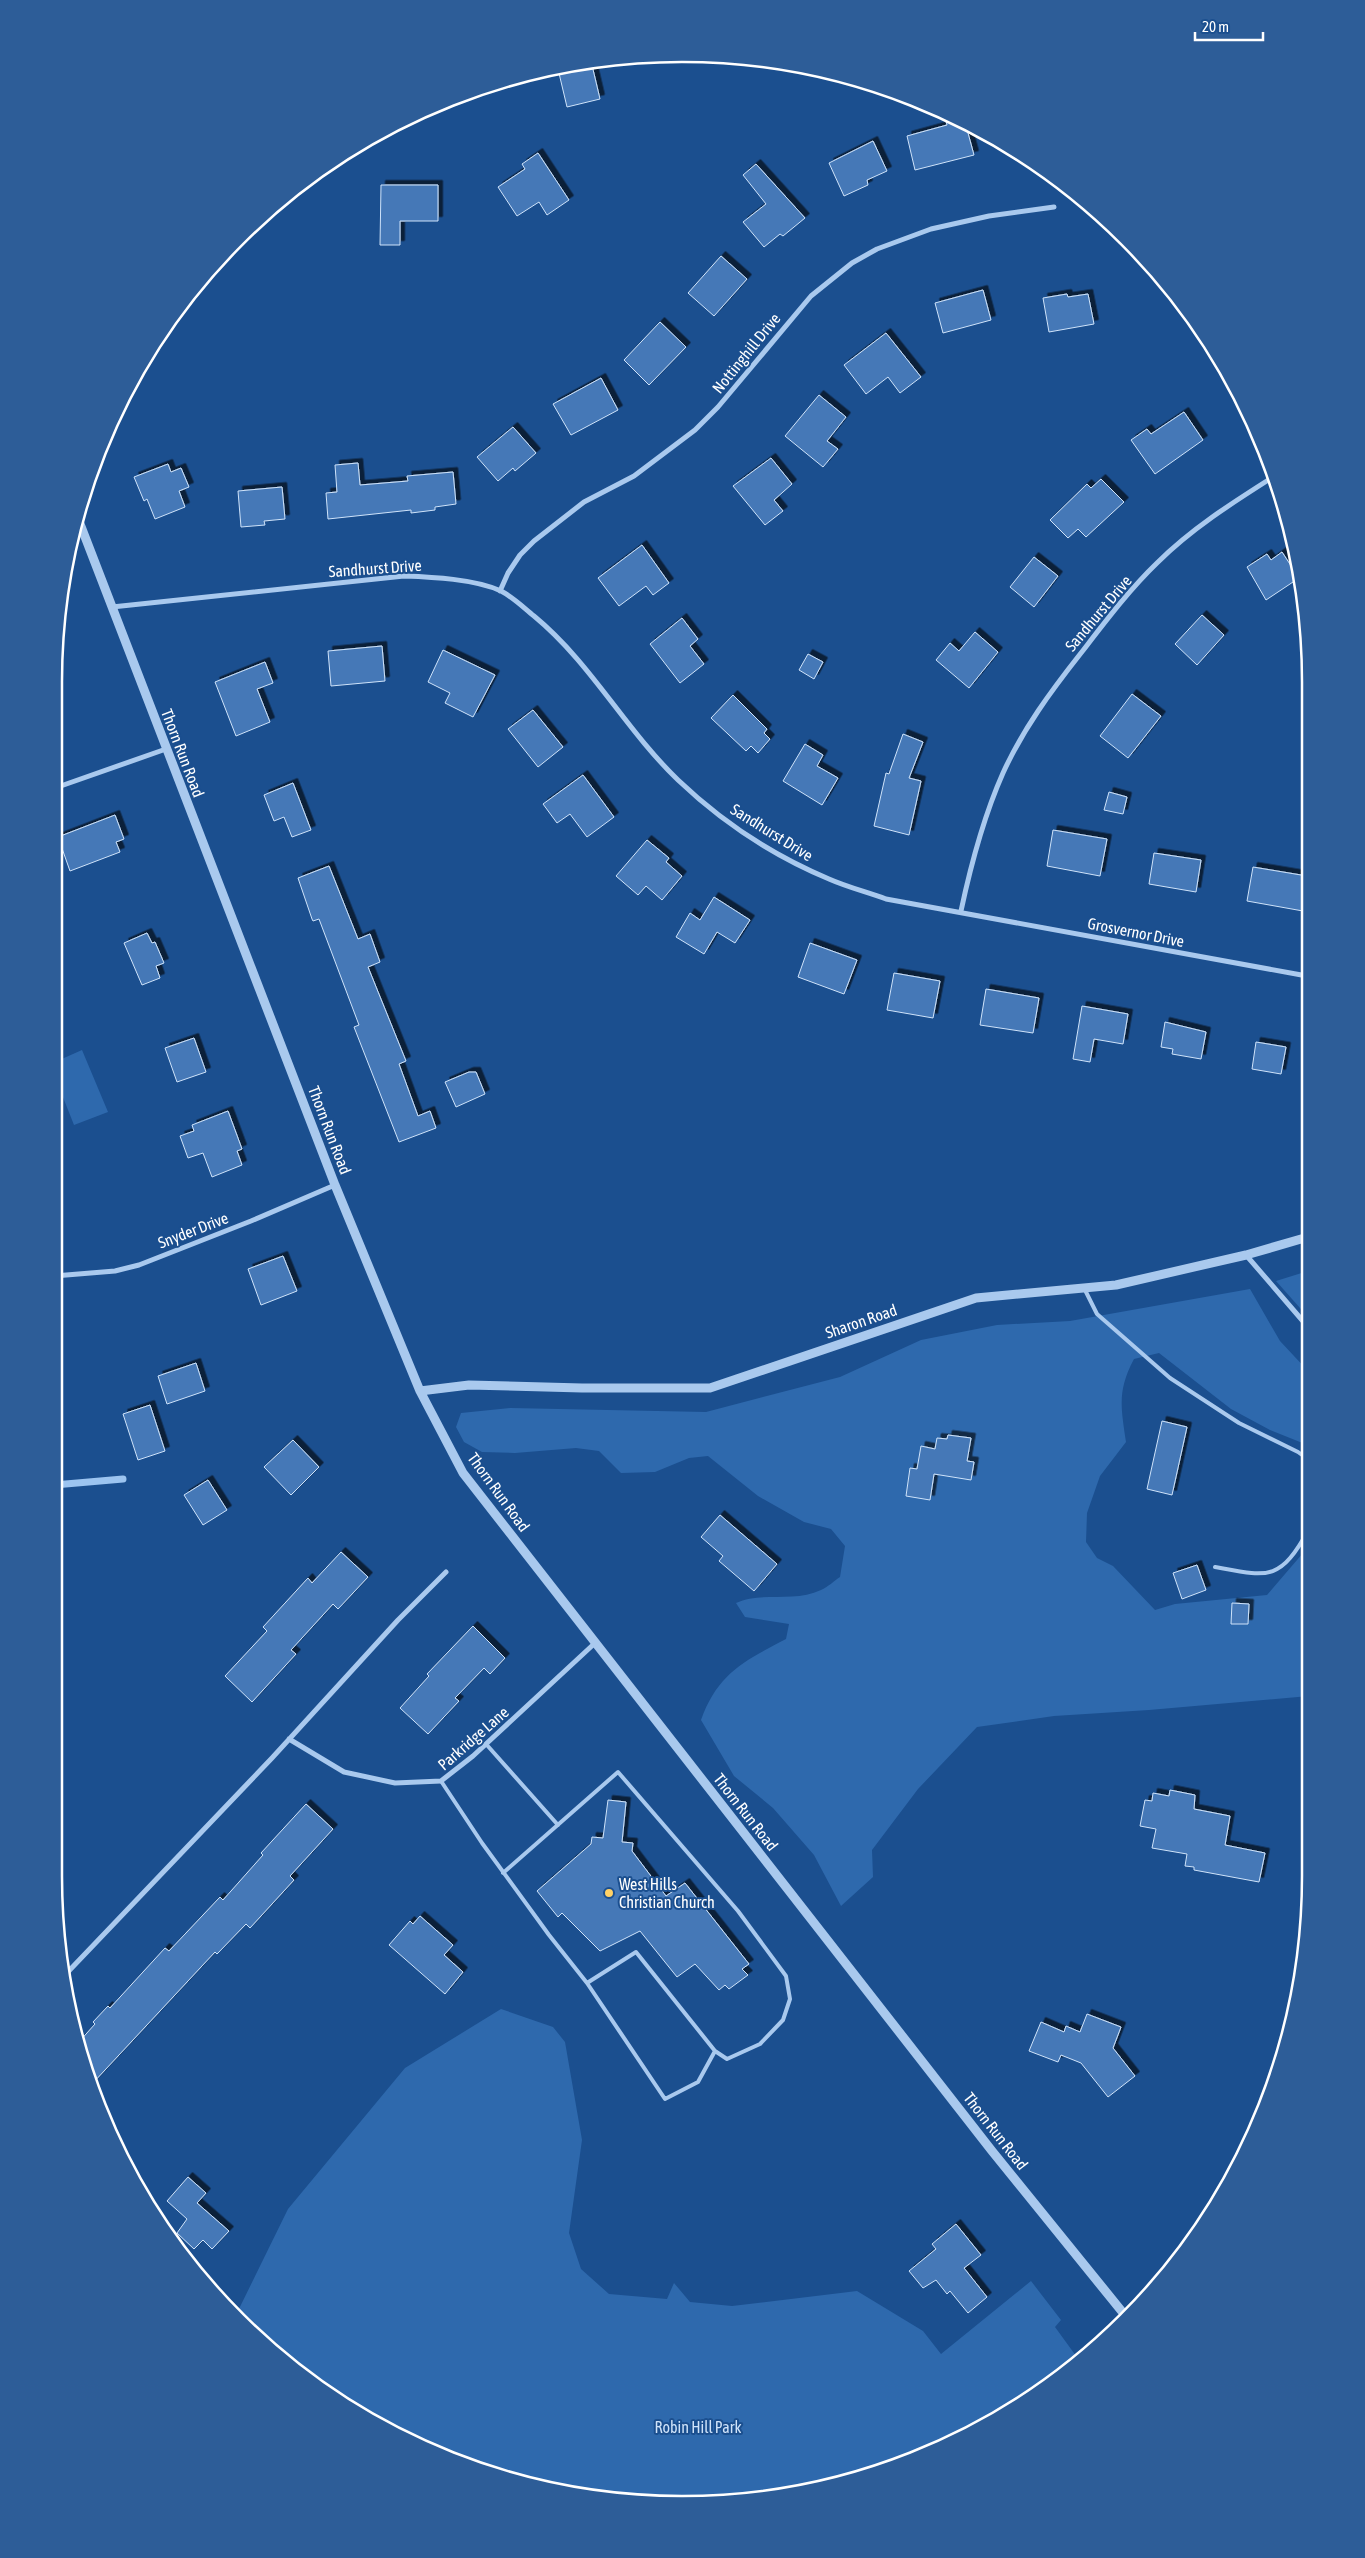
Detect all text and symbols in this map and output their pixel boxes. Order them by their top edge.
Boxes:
scale bar [1195,10,1262,42]
text: 20 m [1202,18,1229,35]
street label: Nottinghill Drive [708,309,785,397]
street label: Sandhurst Drive [328,556,422,580]
street label: Sandhurst Drive [1061,572,1135,654]
street label: Thorn Run Road [158,706,208,800]
street label: Sandhurst Drive [728,800,816,864]
street label: Grosvernor Drive [1086,914,1186,950]
street label: Thorn Run Road [305,1083,355,1177]
street label: Snyder Drive [155,1208,231,1253]
street label: Sharon Road [823,1300,899,1342]
street label: Thorn Run Road [464,1449,534,1535]
street label: Parkridge Lane [434,1703,513,1774]
street label: Thorn Run Road [710,1770,782,1854]
place label: West Hills Christian Church [619,1875,715,1911]
marker: West Hills Christian Church [603,1887,615,1899]
street label: Thorn Run Road [960,2089,1032,2173]
park label: Robin Hill Park [654,2418,742,2436]

